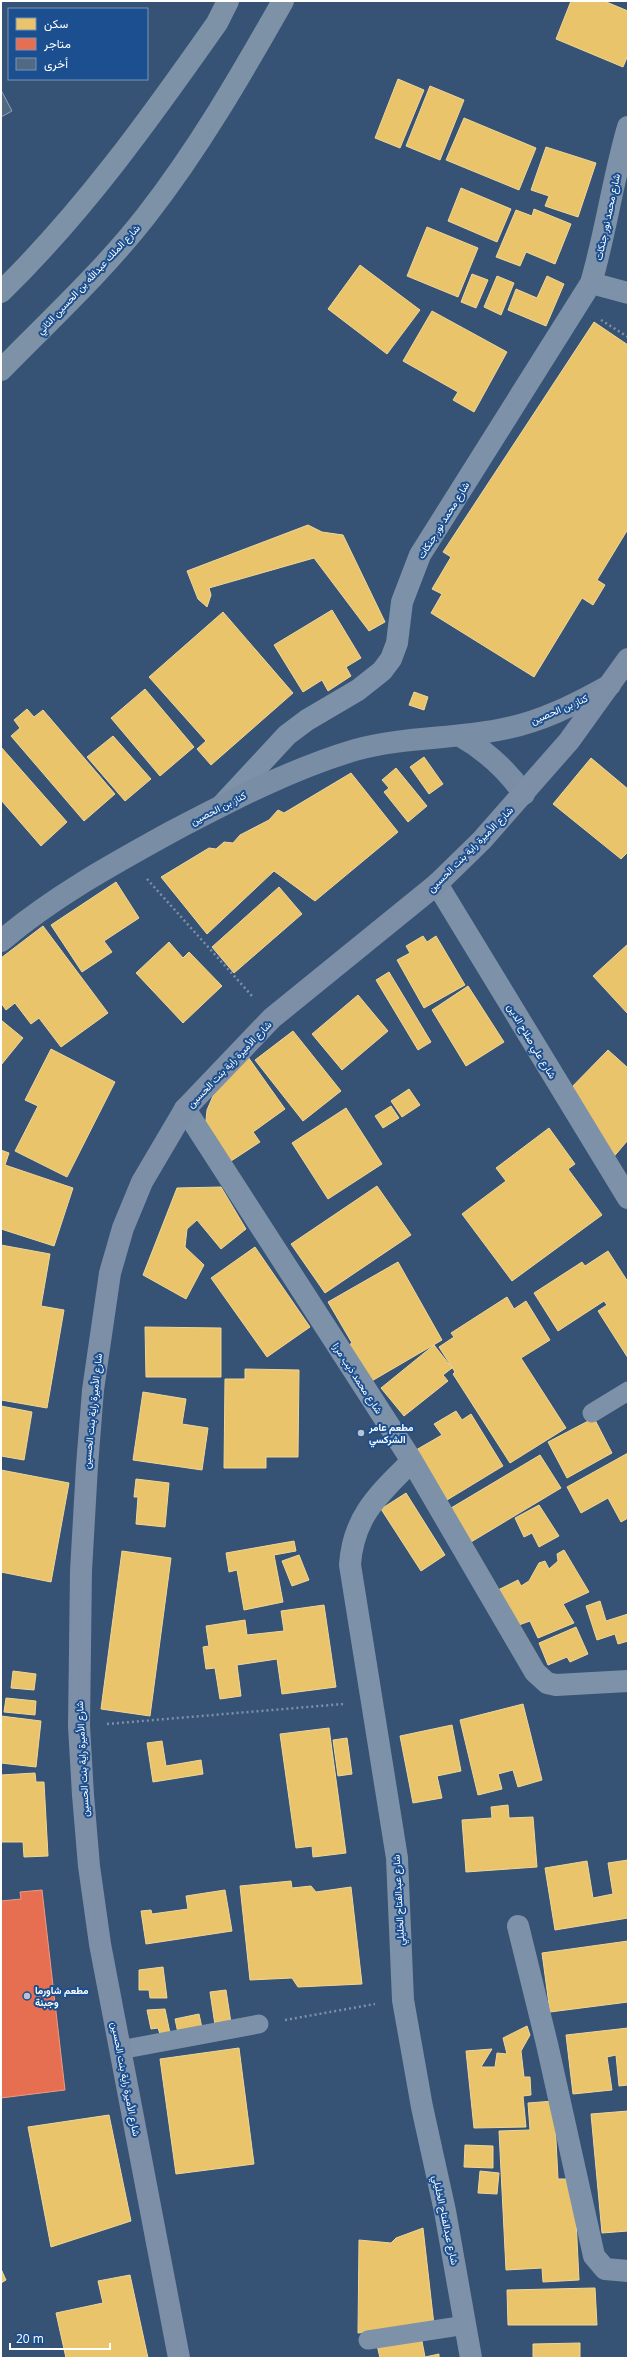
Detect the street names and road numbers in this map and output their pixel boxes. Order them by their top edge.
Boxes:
street label: شارع محمد نور جنكات [591,172,623,262]
street label: شارع الملك عبدالله بن الحسين الثاني [33,221,144,338]
street label: شارع محمد نور جنكات [414,479,472,561]
street label: كناز بن الحصين [528,690,590,727]
street label: كناز بن الحصين [188,788,249,828]
street label: شارع الأميرة راية بنت الحسين [424,803,516,895]
street label: شارع علي صلاح الدين [502,1001,560,1082]
street label: شارع الأميرة راية بنت الحسين [184,1017,274,1111]
street label: شارع محمد ذيب مرزا [330,1340,386,1416]
street label: شارع الأميرة راية بنت الحسين [79,1352,105,1469]
street label: شارع الأميرة راية بنت الحسين [72,1701,92,1817]
street label: شارع عبدالفتاح الخليلي [389,1854,409,1946]
street label: شارع الأميرة راية بنت الحسين [108,2021,144,2137]
street label: شارع عبدالفتاح الخليلي [428,2174,462,2267]

